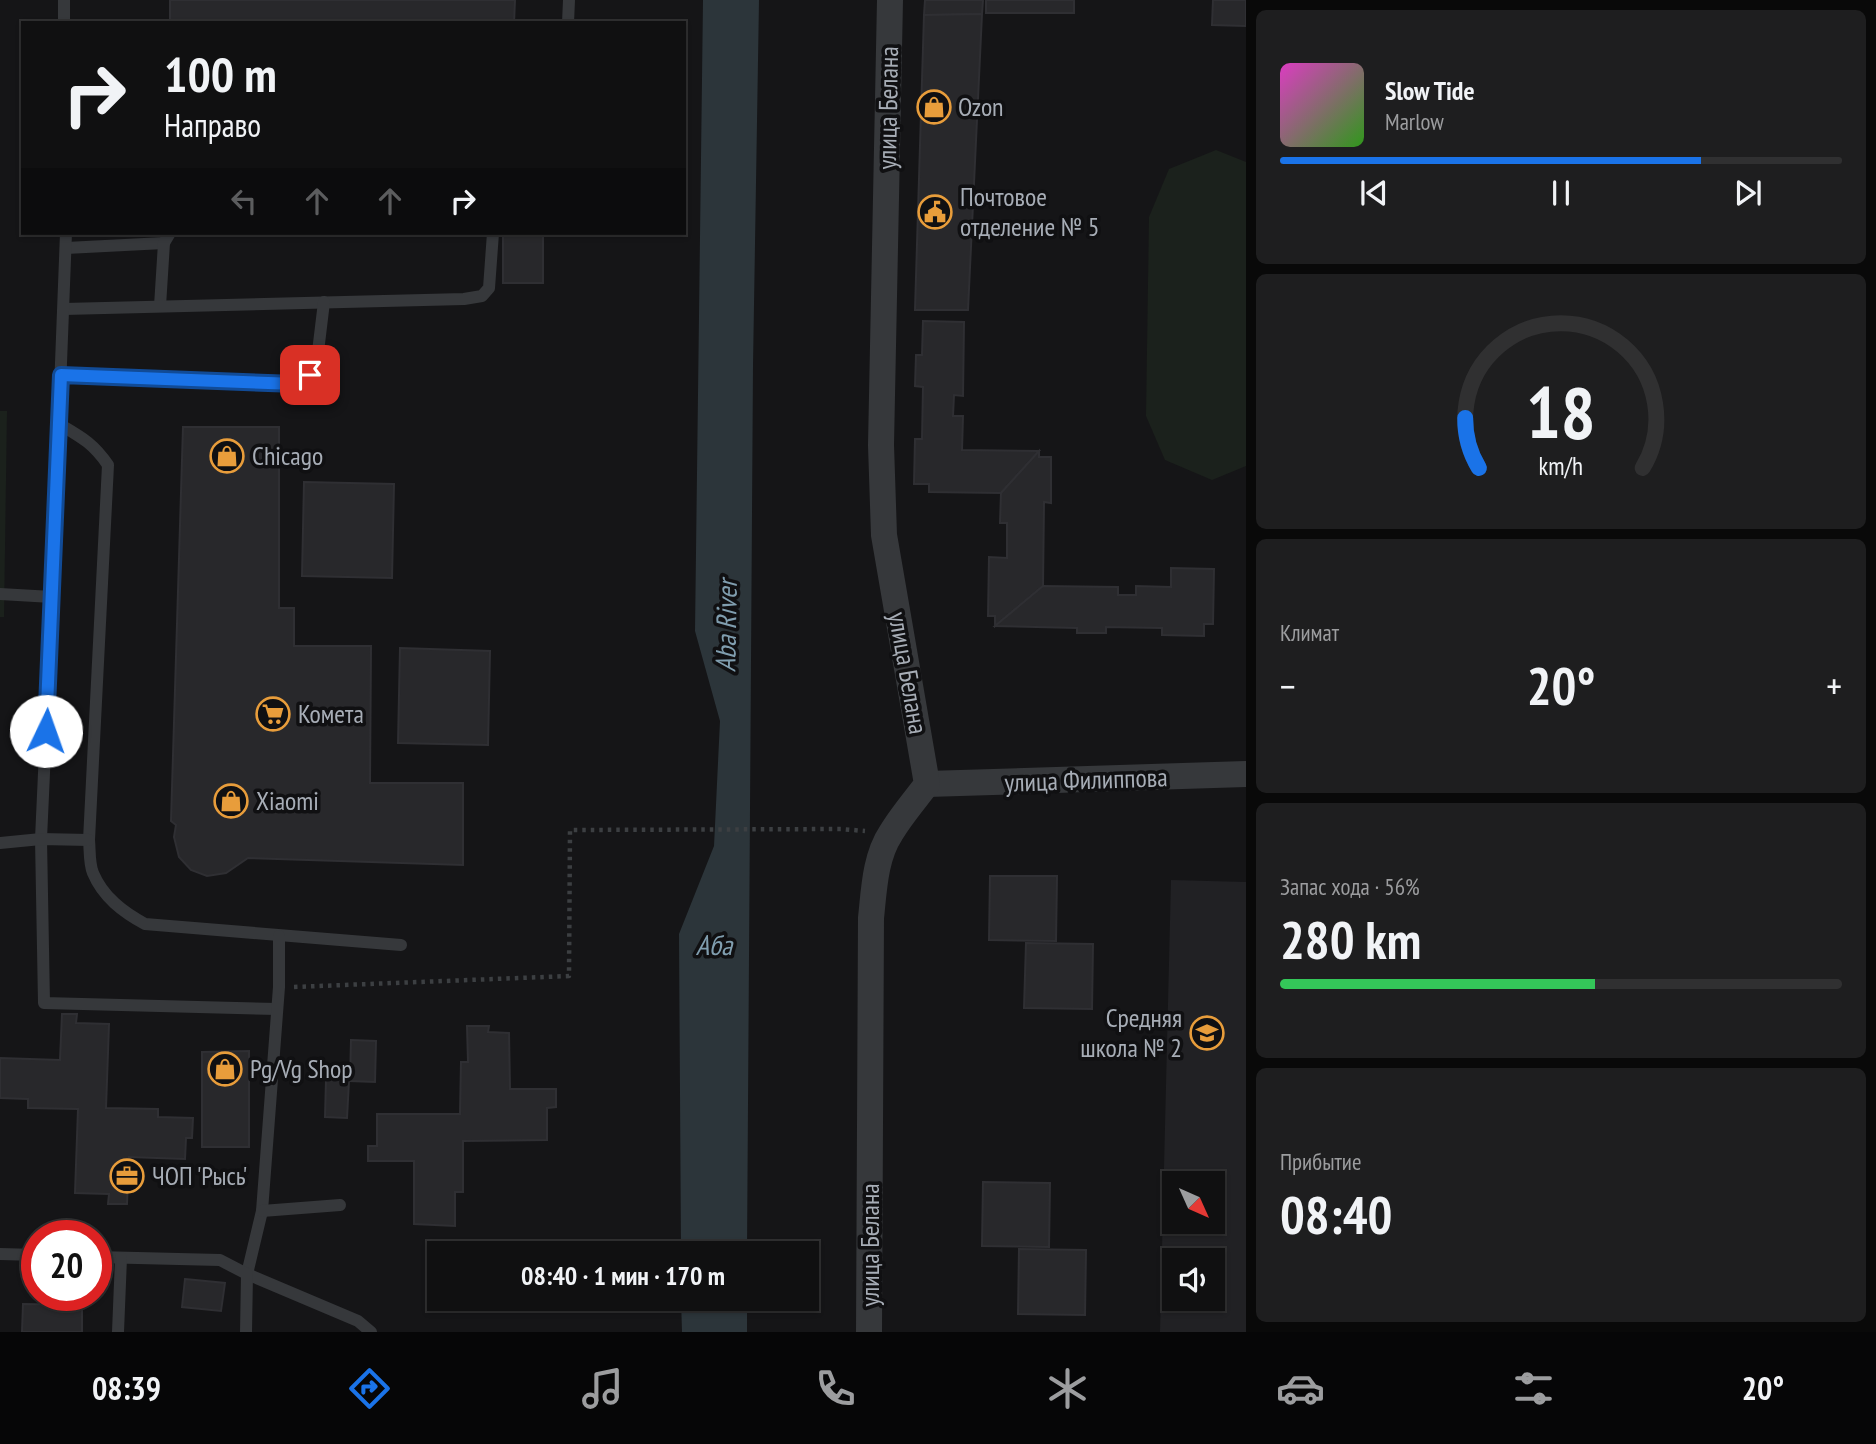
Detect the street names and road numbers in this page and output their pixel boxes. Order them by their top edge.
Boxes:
street label: улица Белана [870,46,905,170]
street label: улица Белана [882,609,935,737]
street label: улица Филиппова [1004,760,1168,799]
street label: улица Белана [853,1183,886,1307]

